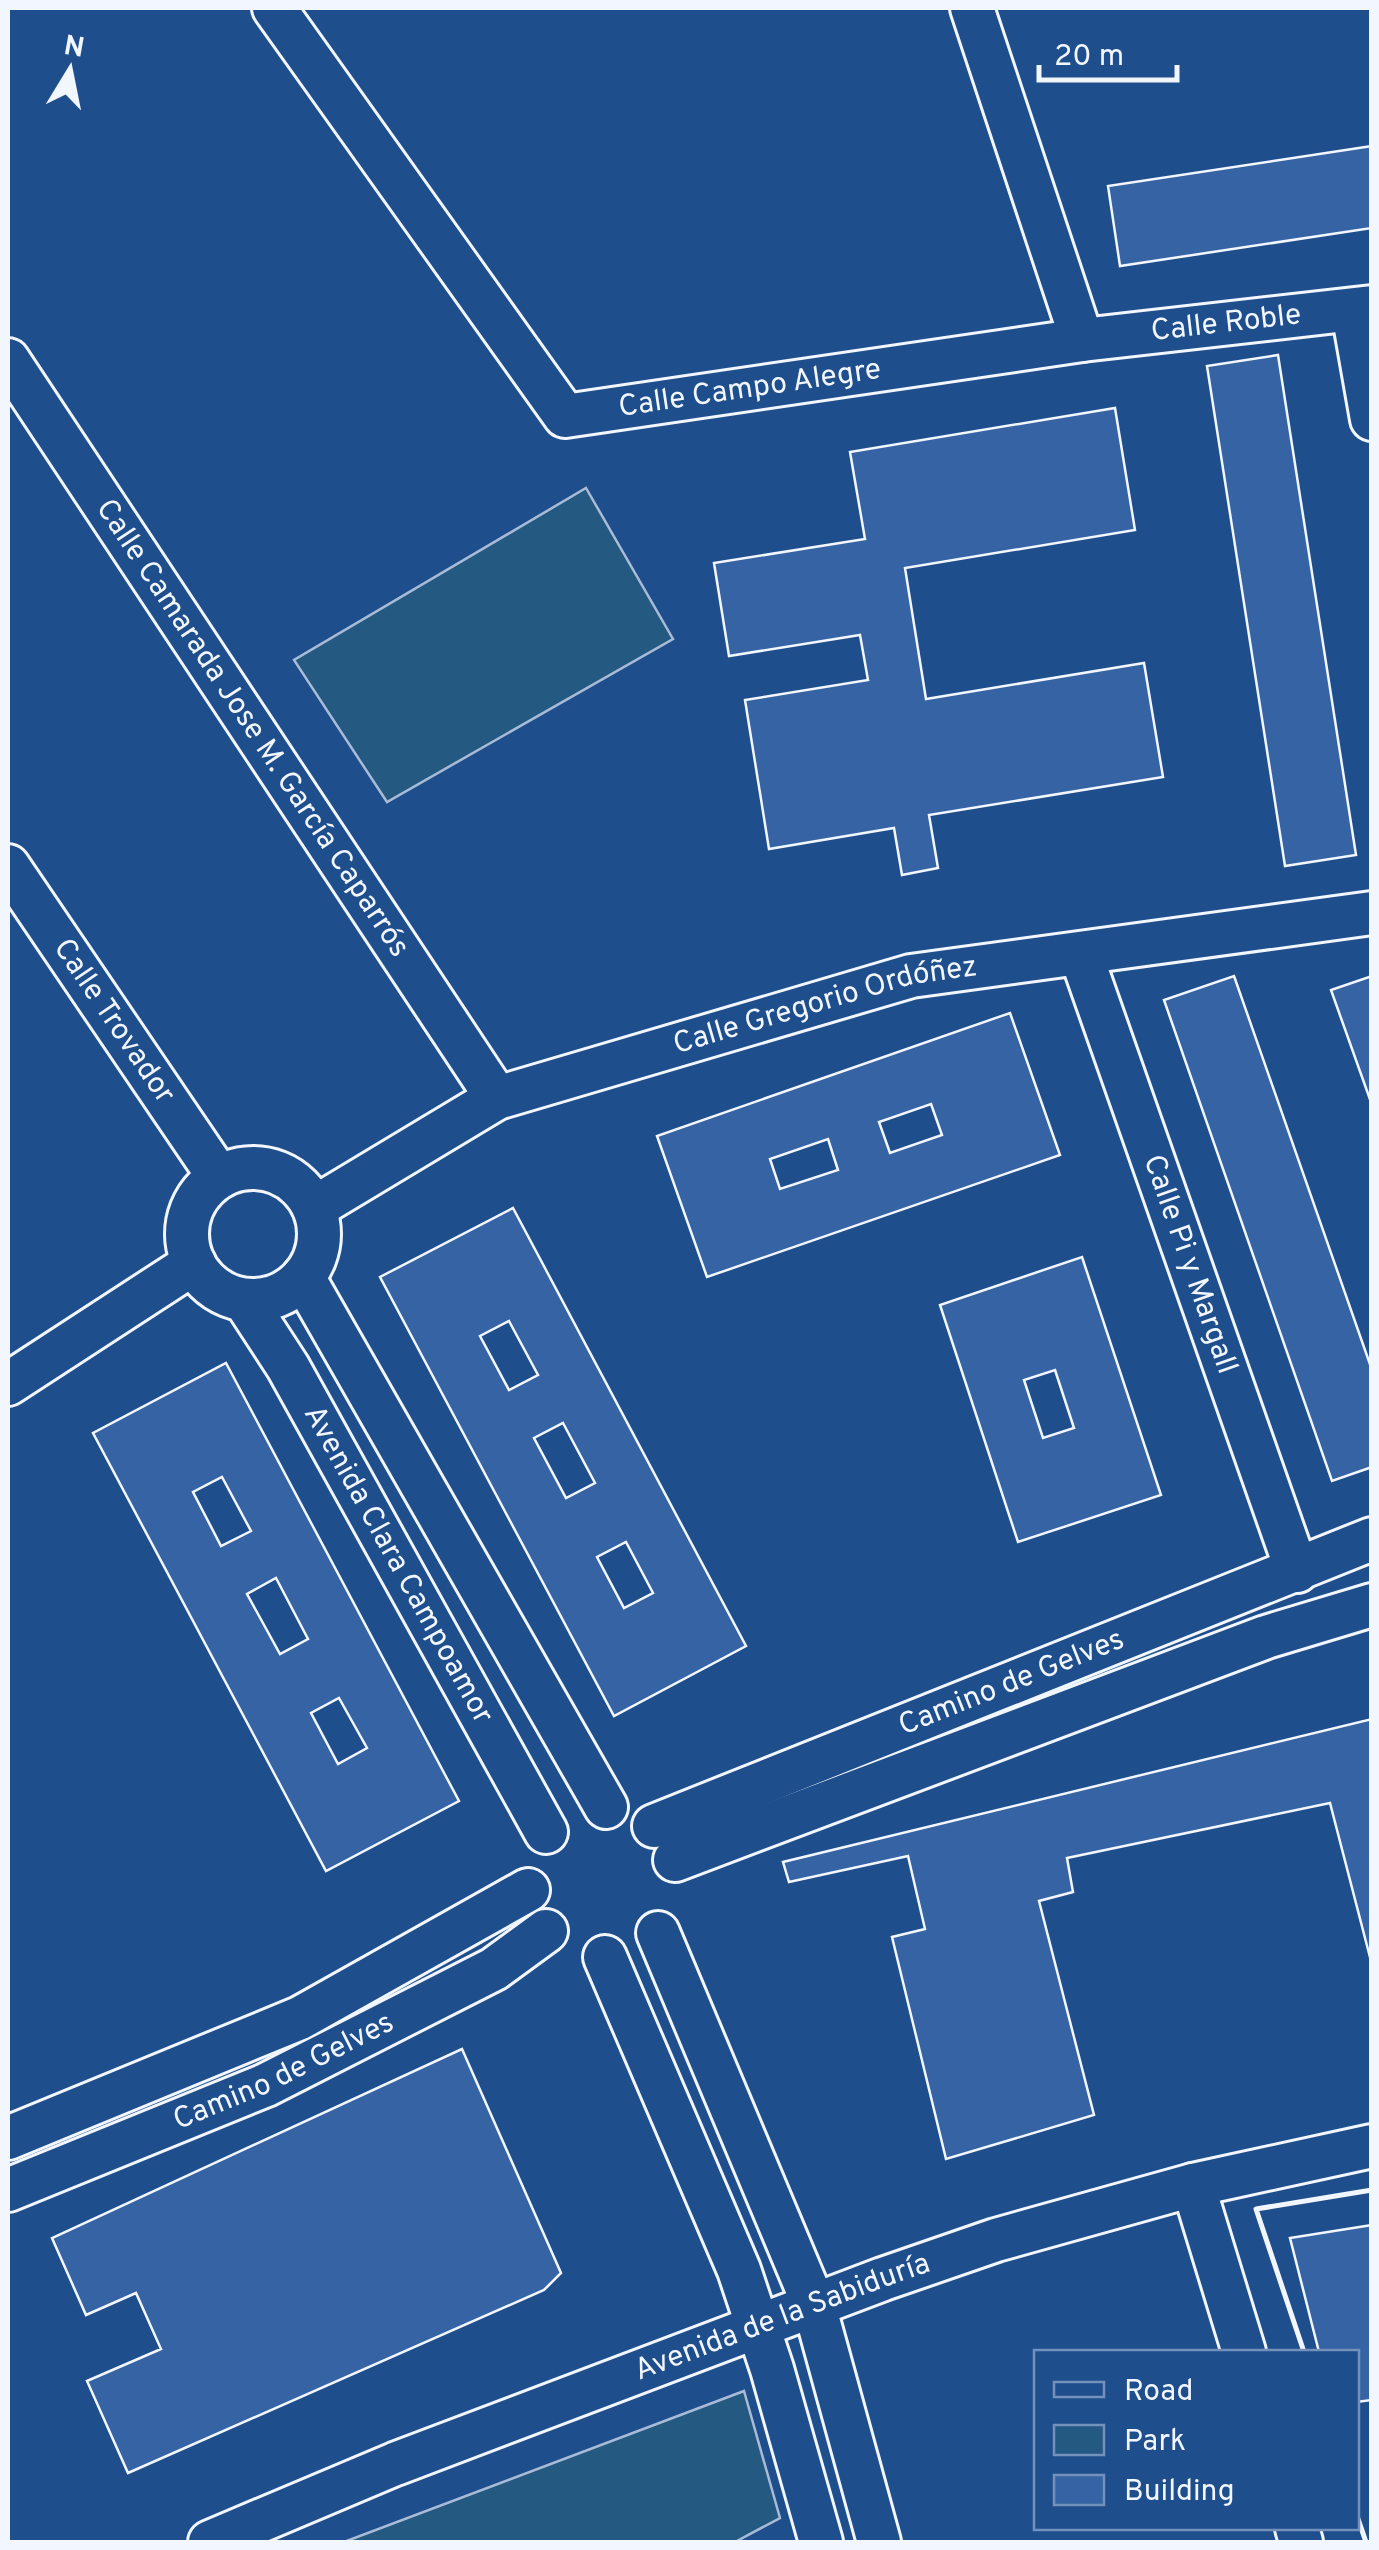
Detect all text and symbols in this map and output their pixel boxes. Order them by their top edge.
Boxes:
north arrow [20,20,120,120]
scale bar [1039,20,1176,82]
text: N [61,29,87,68]
text: 20 m [1054,39,1124,76]
street label: Calle Roble [1149,297,1303,351]
street label: Calle Campo Alegre [616,351,884,426]
street label: Calle Camarada Jose M. García Caparrós [87,492,417,964]
street label: Calle Trovador [44,932,183,1111]
street label: Calle Gregorio Ordóñez [669,949,979,1063]
street label: Calle Pi y Margall [1134,1150,1245,1379]
street label: Avenida Clara Campoamor [295,1399,501,1731]
street label: Camino de Gelves [893,1621,1130,1745]
street label: Camino de Gelves [168,2004,400,2139]
street label: Avenida de la Sabiduría [629,2246,935,2390]
legend [1034,2350,1359,2530]
text: Road [1124,2374,1193,2411]
text: Park [1124,2424,1186,2461]
text: Building [1124,2474,1235,2511]

